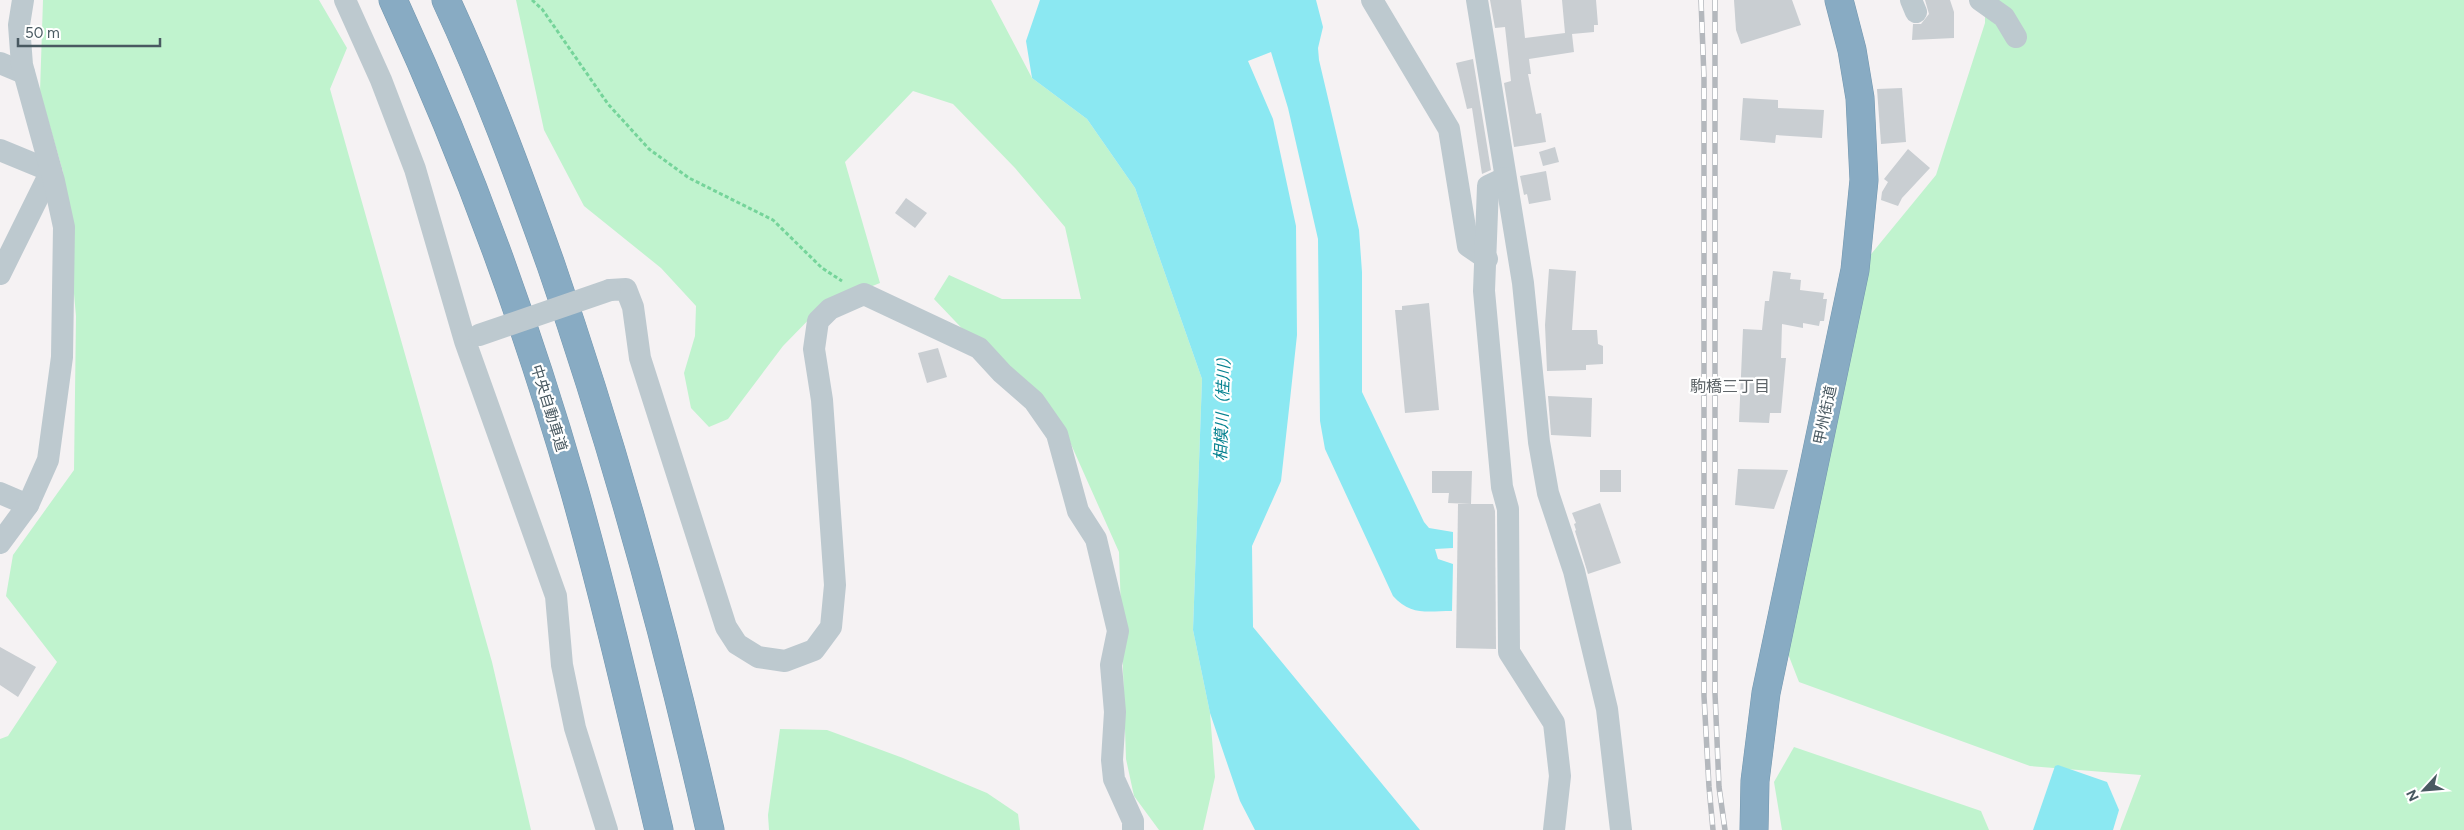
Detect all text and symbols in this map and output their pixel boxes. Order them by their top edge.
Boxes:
scale bar [18,15,160,47]
text: 50 m [25,24,60,42]
water label: 相模川（桂川） [1211,349,1234,461]
street label: 中央自動車道 [527,362,571,454]
district label: 駒橋三丁目 [1690,377,1770,396]
street label: 甲州街道 [1810,384,1840,446]
north arrow [2399,765,2449,815]
text: N [2403,787,2423,804]

